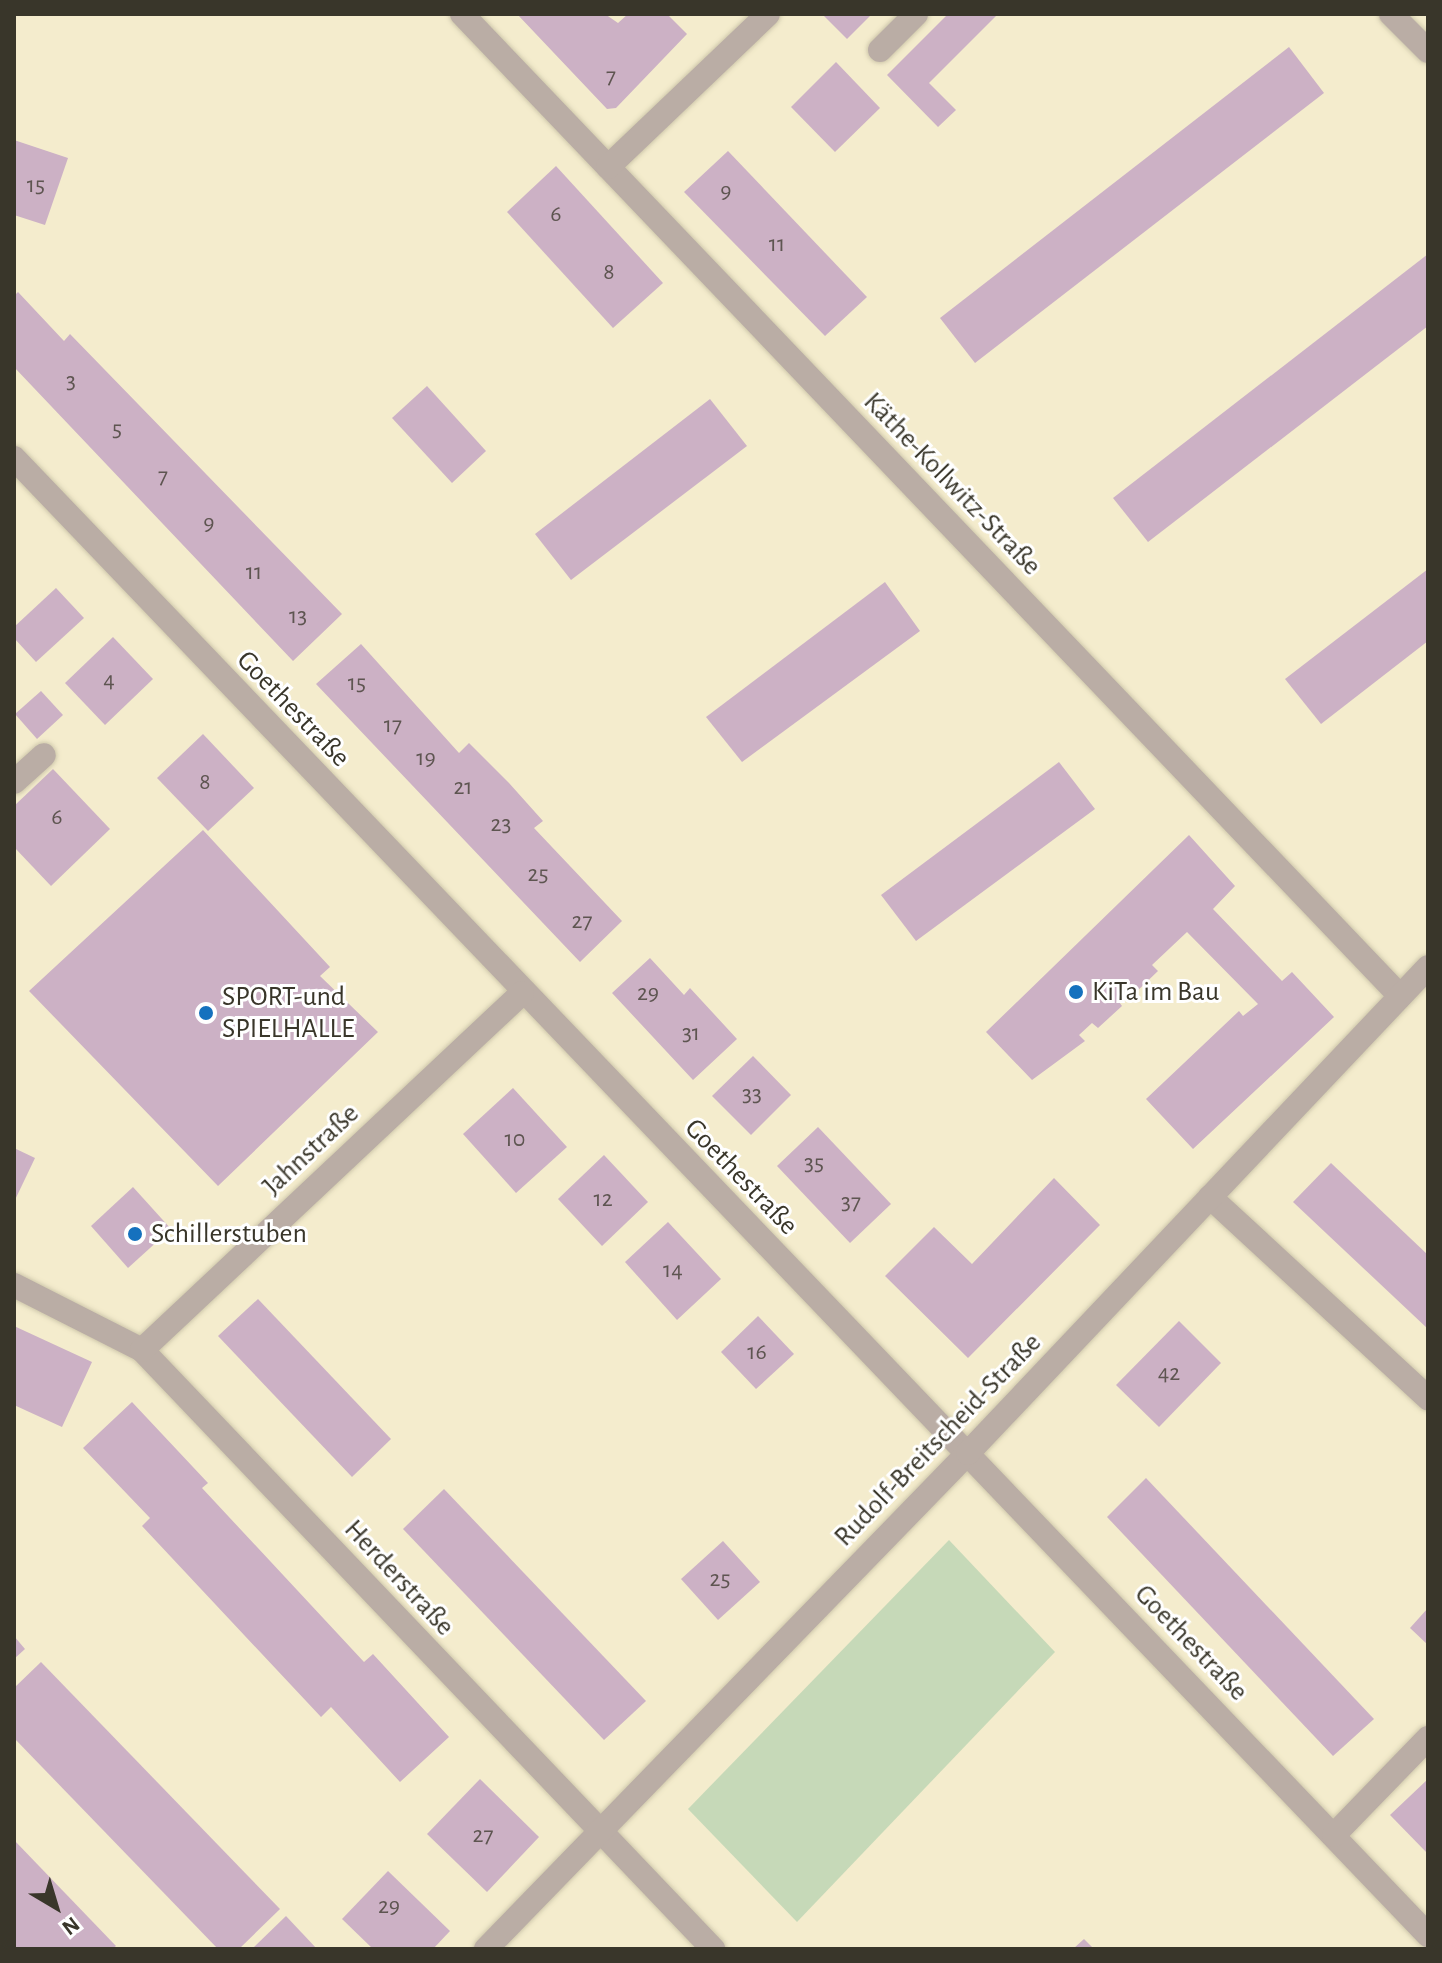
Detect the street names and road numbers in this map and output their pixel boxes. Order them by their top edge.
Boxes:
street label: Käthe-Kollwitz-Straße [856,386,1048,582]
street label: Goethestraße [229,644,357,774]
street label: Jahnstraße [256,1097,366,1203]
street label: Goethestraße [677,1112,805,1242]
street label: Rudolf-Breitscheid-Straße [827,1326,1049,1554]
street label: Herderstraße [337,1513,461,1643]
street label: Goethestraße [1127,1578,1255,1708]

